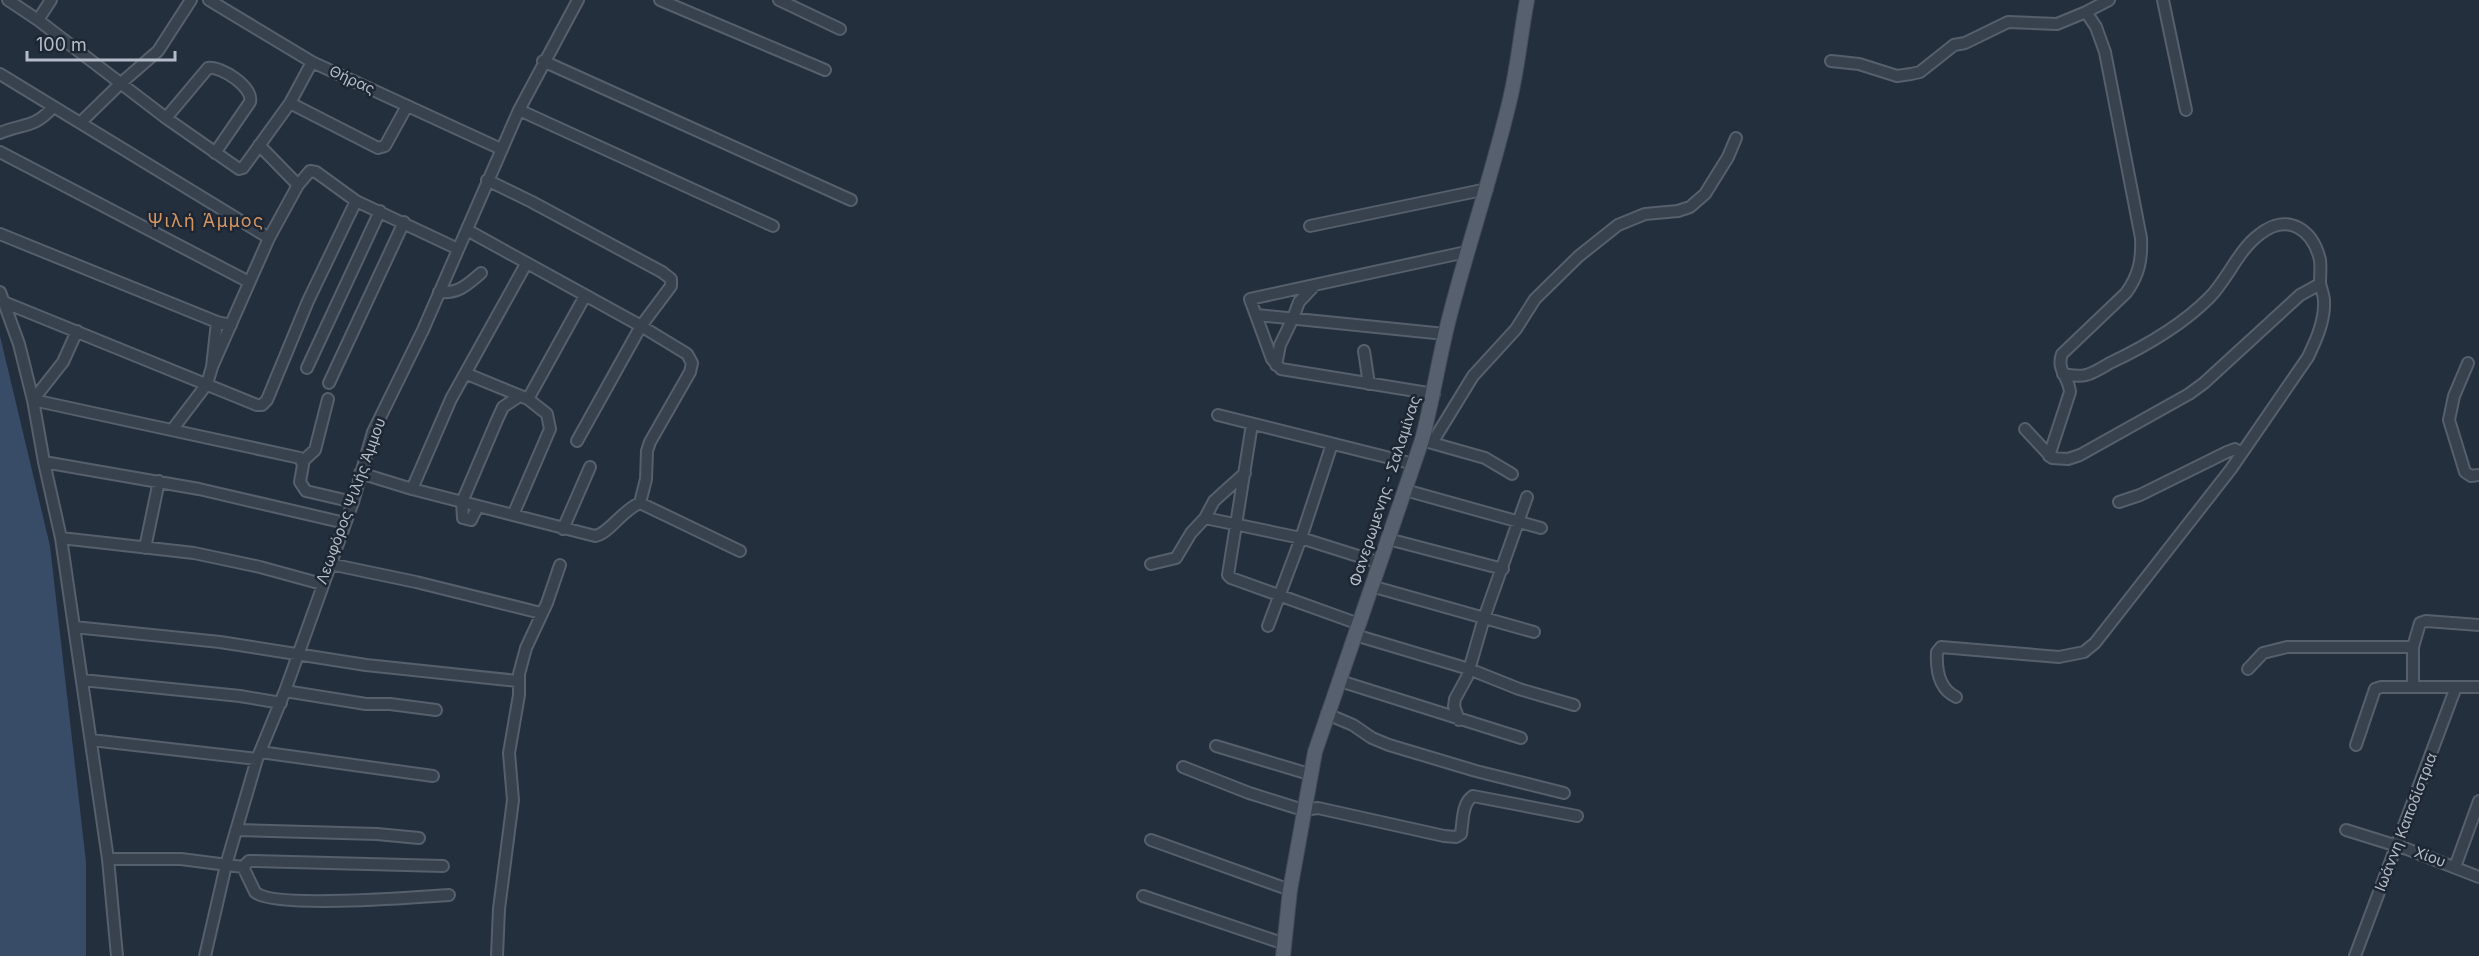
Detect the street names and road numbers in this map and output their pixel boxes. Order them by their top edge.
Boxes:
street label: Θήρας [326,61,378,98]
street label: Φανερωμενης - Σαλαμίνας [1345,393,1424,589]
street label: Λεωφόρος Ψιλής Άμμου [312,415,389,587]
street label: Ιωάννη Καποδίστρια [2370,750,2441,894]
street label: Χίου [2412,842,2449,871]

